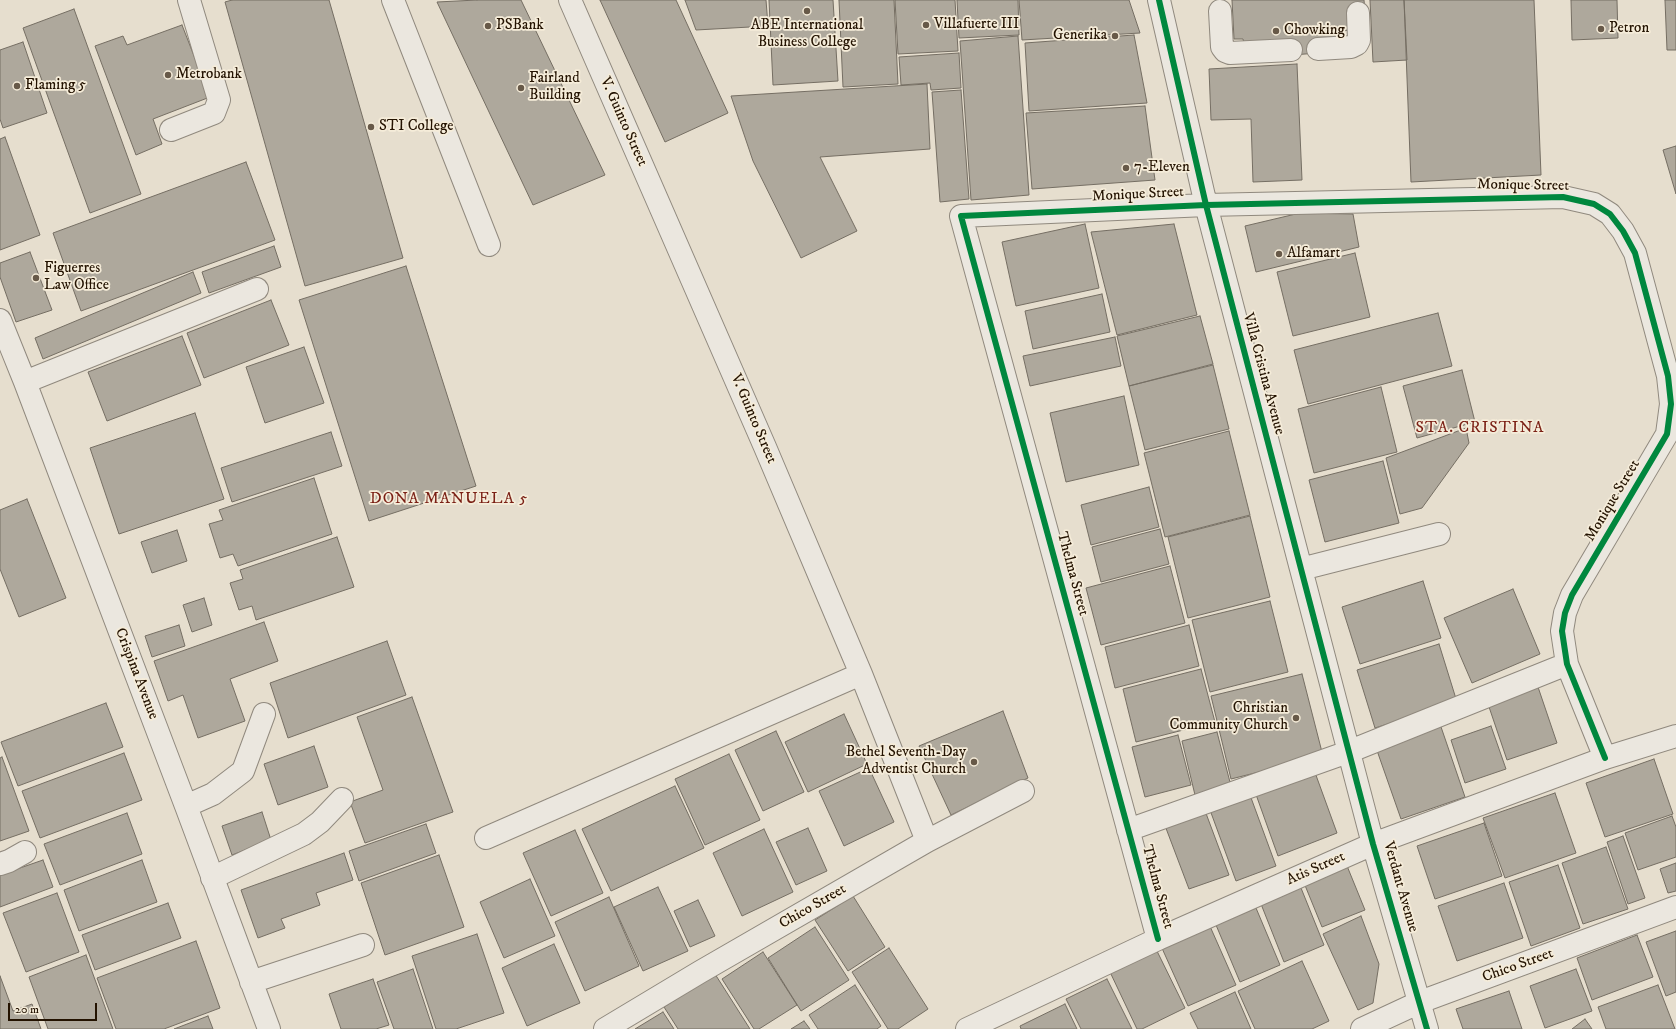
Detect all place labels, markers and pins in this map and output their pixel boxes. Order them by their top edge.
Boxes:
marker: ABE International Business College [802,6,812,16]
place label: Villafuerte III [934,16,1019,34]
place label: PSBank [496,17,544,35]
place label: ABE International Business College [751,17,863,52]
marker: Villafuerte III [921,20,931,30]
place label: Petron [1609,20,1649,38]
marker: PSBank [483,21,493,31]
place label: Chowking [1284,22,1345,40]
marker: Petron [1596,24,1606,34]
marker: Chowking [1271,26,1281,36]
place label: Generika [1053,27,1107,45]
marker: Generika [1110,31,1120,41]
place label: Metrobank [176,66,242,84]
marker: Metrobank [163,70,173,80]
place label: Fairland Building [529,70,581,105]
place label: Flaming 5 [25,77,86,95]
marker: Flaming 5 [12,81,22,91]
marker: Fairland Building [516,83,526,93]
place label: STI College [379,118,454,136]
marker: STI College [366,122,376,132]
place label: 7-Eleven [1134,159,1190,177]
marker: 7-Eleven [1121,163,1131,173]
place label: Alfamart [1287,245,1340,263]
marker: Alfamart [1274,249,1284,259]
place label: Figuerres Law Office [44,260,109,295]
marker: Figuerres Law Office [31,273,41,283]
place label: Christian Community Church [1169,700,1288,735]
marker: Christian Community Church [1291,713,1301,723]
place label: Bethel Seventh-Day Adventist Church [846,744,966,779]
marker: Bethel Seventh-Day Adventist Church [969,757,979,767]

